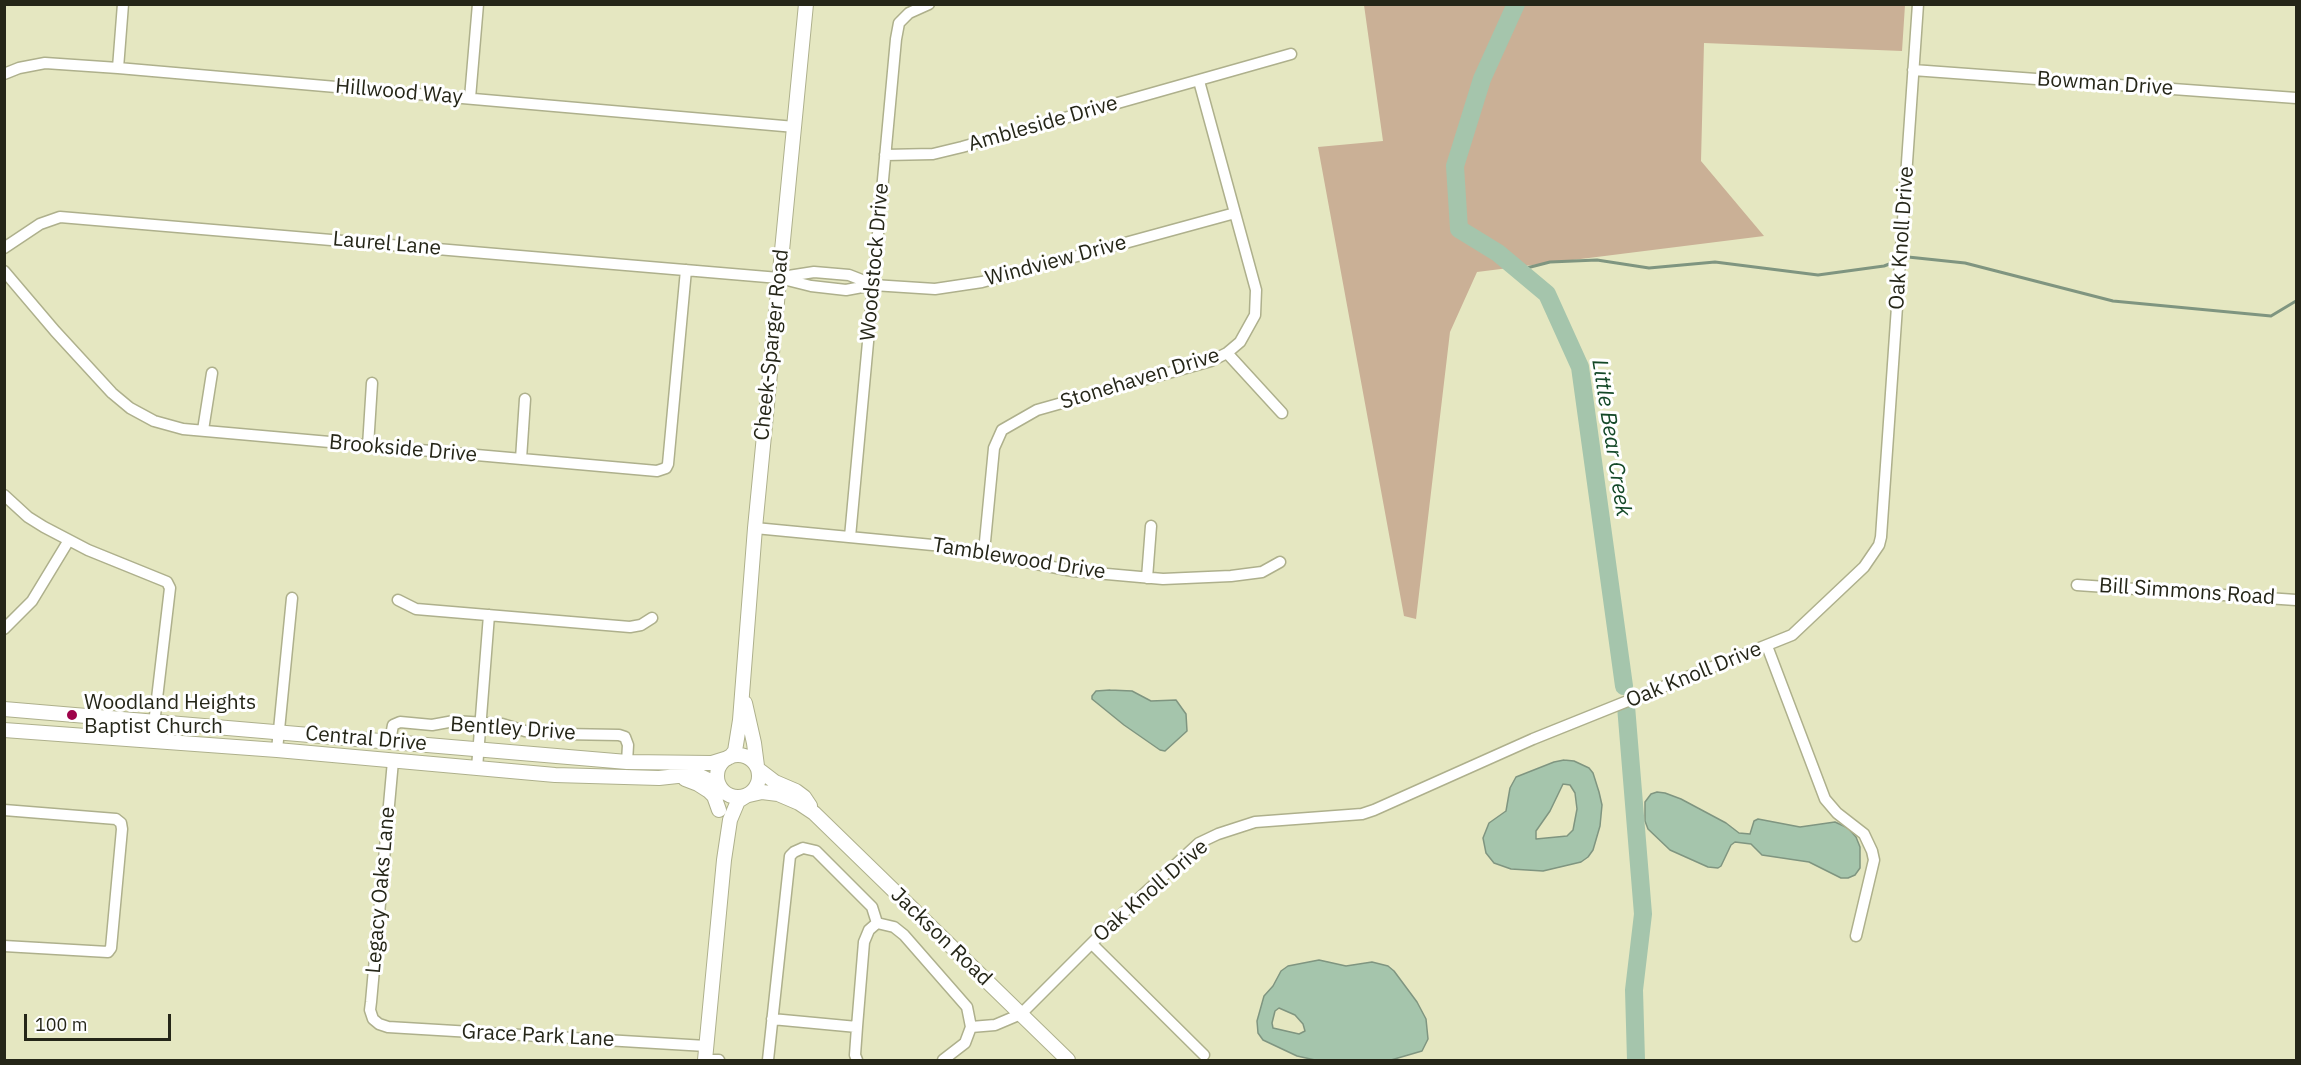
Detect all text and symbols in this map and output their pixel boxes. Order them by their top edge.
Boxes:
street label: Bowman Drive [2036,67,2174,101]
street label: Hillwood Way [334,74,464,110]
street label: Ambleside Drive [965,91,1121,157]
street label: Oak Knoll Drive [1884,165,1920,311]
street label: Woodstock Drive [856,182,894,342]
street label: Laurel Lane [332,227,442,261]
street label: Windview Drive [983,230,1129,292]
street label: Cheek-Sparger Road [749,248,795,442]
street label: Stonehaven Drive [1057,343,1223,415]
water label: Little Bear Creek [1586,358,1636,518]
street label: Brookside Drive [328,430,478,468]
street label: Tamblewood Drive [931,533,1107,585]
street label: Bill Simmons Road [2098,573,2276,611]
street label: Oak Knoll Drive [1623,636,1765,714]
place label: Woodland Heights Baptist Church [84,690,256,740]
marker: Woodland Heights Baptist Church [65,708,79,722]
street label: Bentley Drive [449,712,577,746]
street label: Central Drive [304,721,428,757]
street label: Legacy Oaks Lane [361,806,401,974]
street label: Oak Knoll Drive [1088,834,1214,948]
street label: Jackson Road [885,883,997,991]
scale bar [27,1002,174,1040]
text: 100 m [35,1013,87,1036]
street label: Grace Park Lane [461,1019,615,1053]

